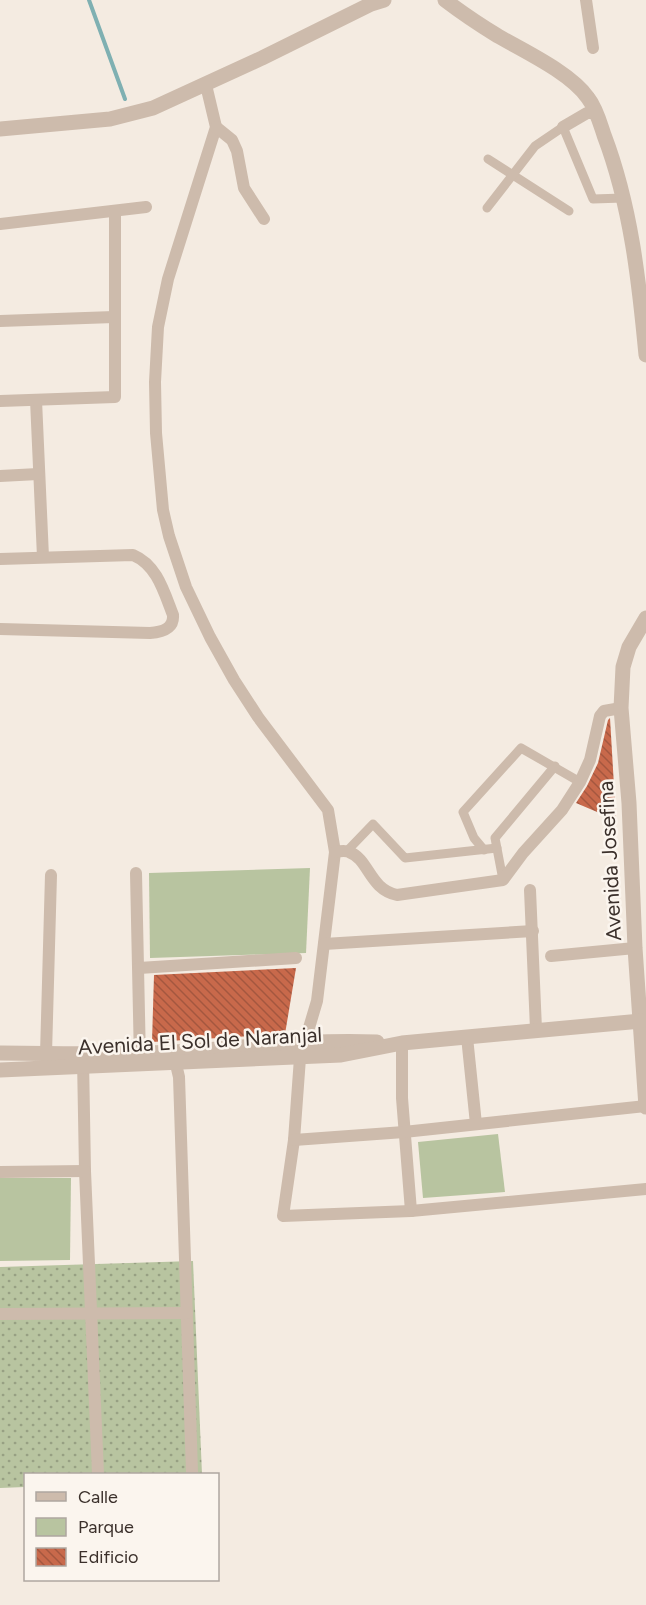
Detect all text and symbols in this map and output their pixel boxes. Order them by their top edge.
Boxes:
street label: Avenida Josefina [593,780,626,942]
street label: Avenida El Sol de Naranjal [77,1022,323,1059]
legend [24,1473,219,1581]
text: Calle [78,1486,118,1508]
text: Parque [78,1516,134,1538]
text: Edificio [78,1546,139,1568]

